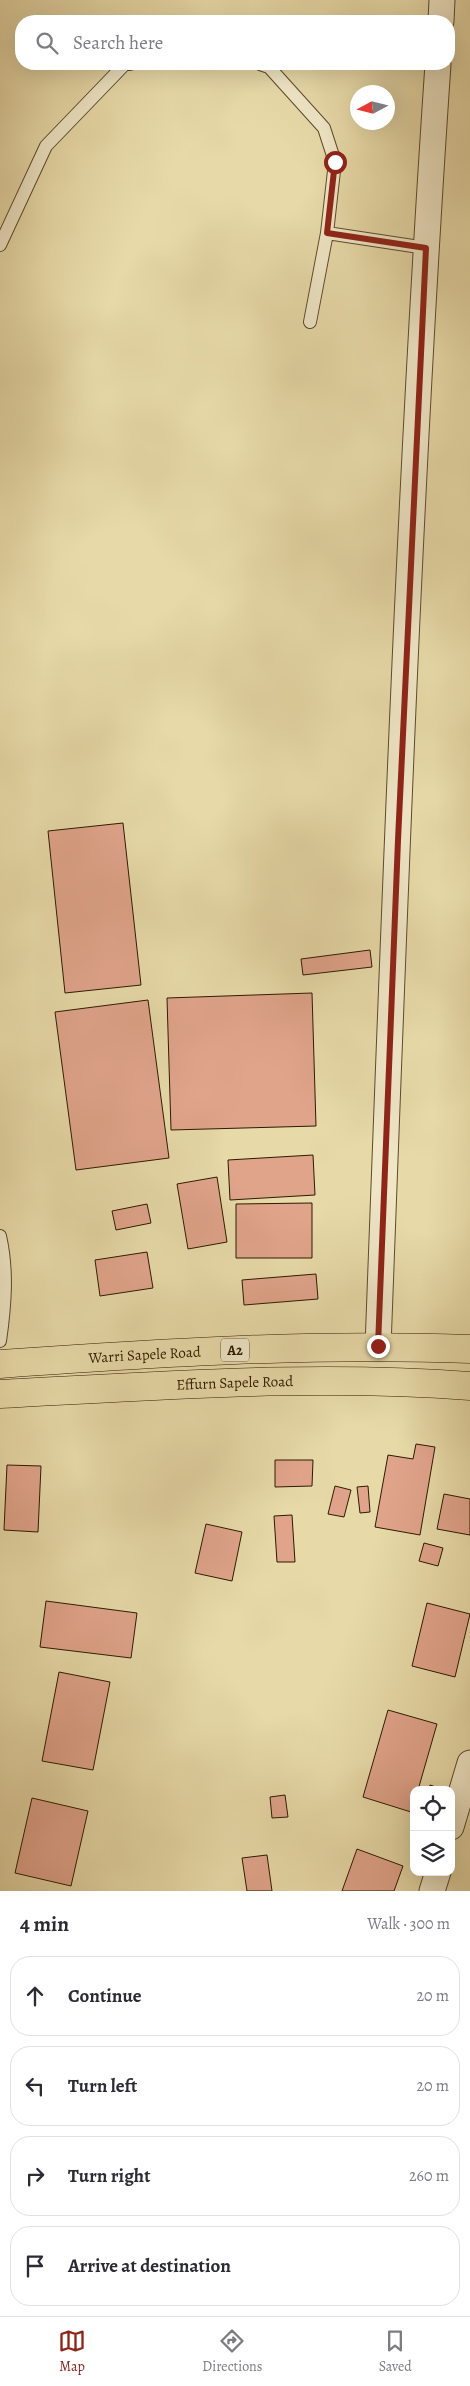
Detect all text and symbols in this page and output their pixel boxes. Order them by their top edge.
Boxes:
search box [15,15,455,70]
icon: search [33,29,61,57]
text: Search here [73,30,163,56]
north arrow [350,85,395,130]
route start [324,151,347,174]
route end [367,1335,390,1358]
road number: A2 [221,1338,249,1362]
street label: Warri Sapele Road [87,1342,202,1368]
street label: Effurn Sapele Road [176,1371,294,1395]
map controls [410,1786,455,1876]
button: locate [410,1786,455,1831]
button: layers [410,1831,455,1876]
text: 4 min [20,1910,69,1938]
text: Walk · 300 m [367,1913,450,1935]
icon: ahead [21,1982,49,2010]
text: Continue [68,1983,142,2009]
text: 20 m [416,1985,449,2007]
icon: left [21,2072,49,2100]
text: Turn left [68,2073,137,2099]
text: 20 m [416,2075,449,2097]
icon: right [21,2162,49,2190]
text: Turn right [68,2163,150,2189]
text: 260 m [409,2165,449,2187]
icon: arrive [21,2252,49,2280]
text: Arrive at destination [68,2253,231,2279]
tab: Map [58,2327,86,2376]
tab: Directions [202,2327,262,2376]
tab: Saved [379,2327,412,2376]

